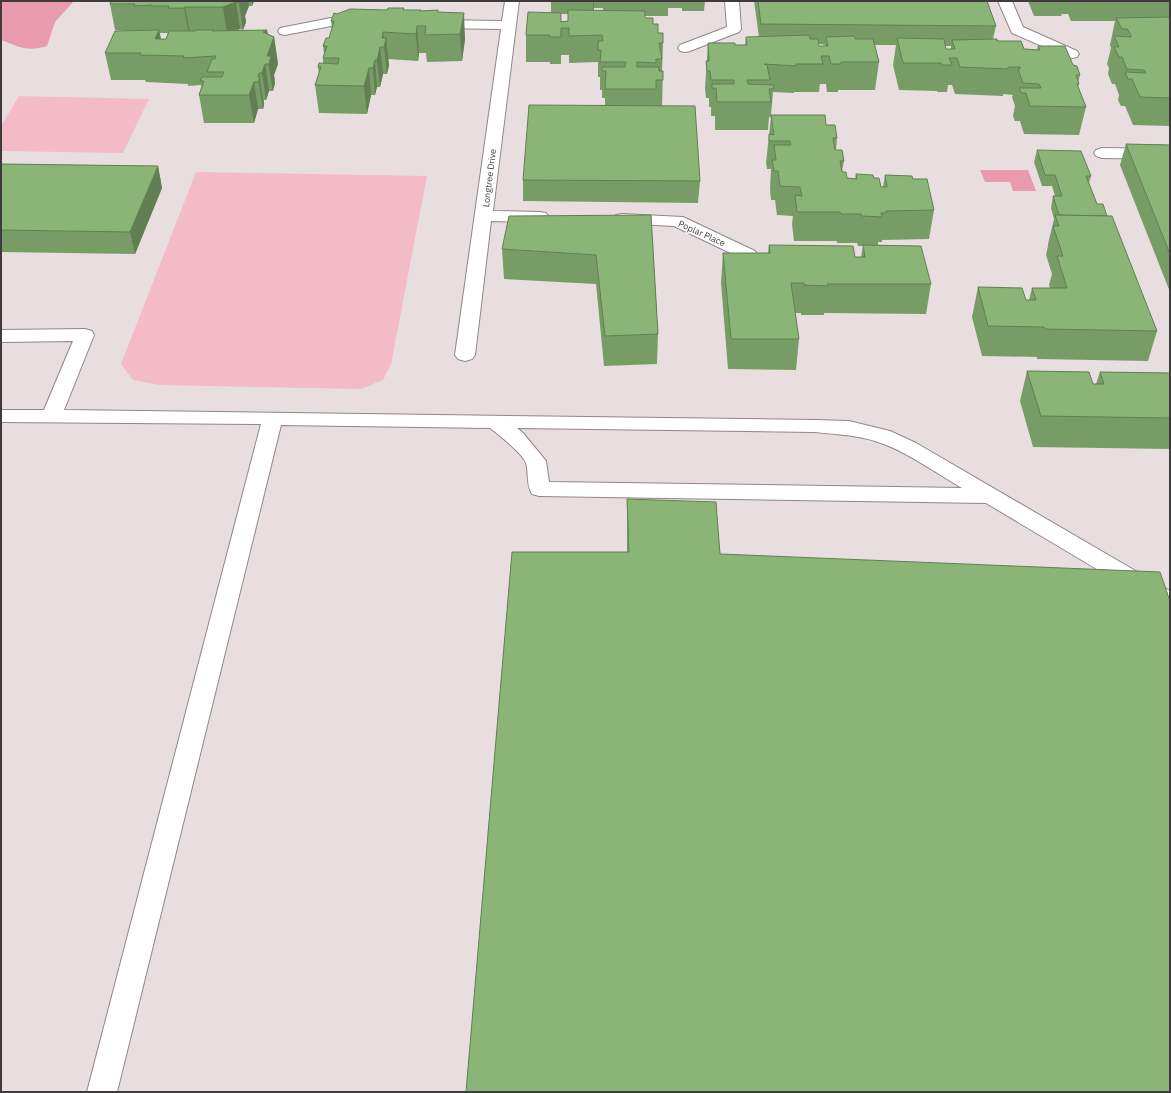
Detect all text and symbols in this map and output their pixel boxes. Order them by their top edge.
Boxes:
street label: Longtree Drive [480,148,498,208]
street label: Poplar Place [677,218,727,248]

